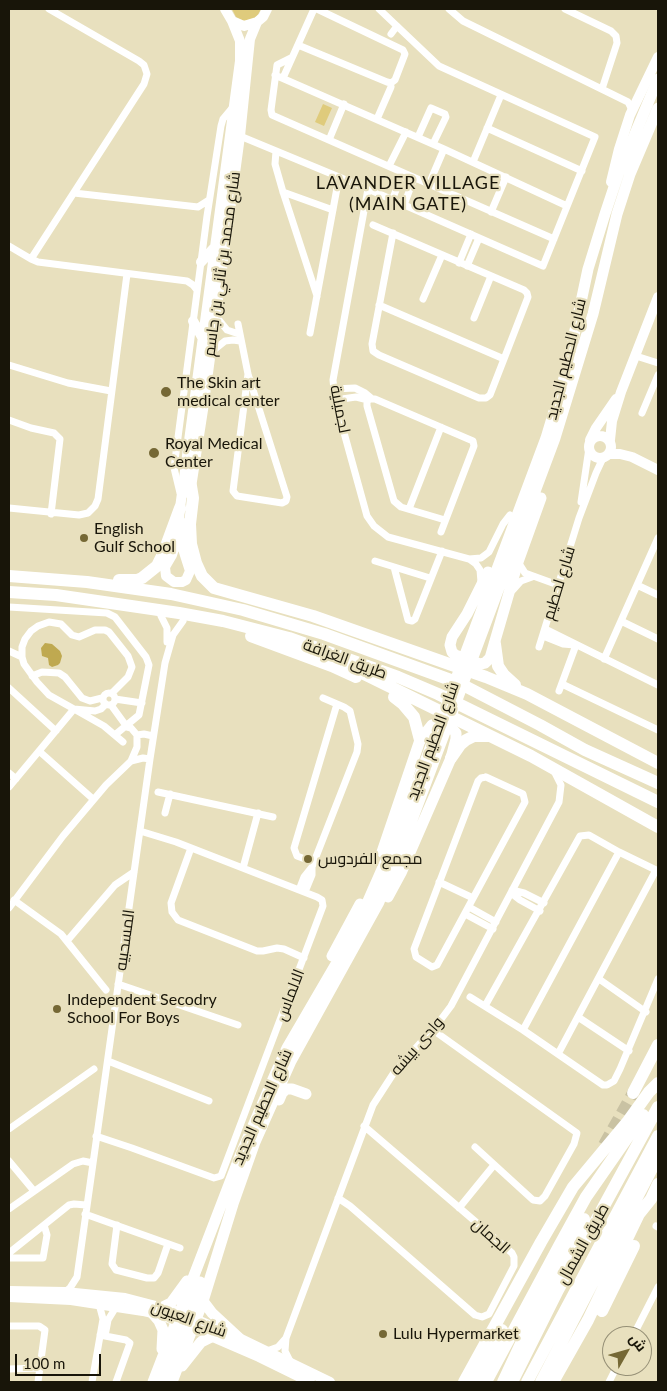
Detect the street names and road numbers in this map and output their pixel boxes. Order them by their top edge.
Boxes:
street label: شارع محمد بن ثاني بن جاسم [200,170,244,358]
street label: شارع الحطيم الجديد [542,296,590,422]
street label: لجميلية [326,383,354,435]
street label: شارع لحطيم [539,544,579,622]
street label: طريق الغرافة [301,635,389,683]
street label: شارع الحطيم الجديد [403,679,463,803]
street label: المسحبيه [111,908,139,972]
street label: الالماس [271,966,309,1024]
street label: وادى بيشه [386,1013,448,1079]
street label: شارع الحطيم الجديد [228,1046,296,1168]
street label: طريق الشمال [553,1200,613,1288]
street label: الجمان [468,1214,514,1258]
street label: شارع العيون [149,1297,229,1341]

